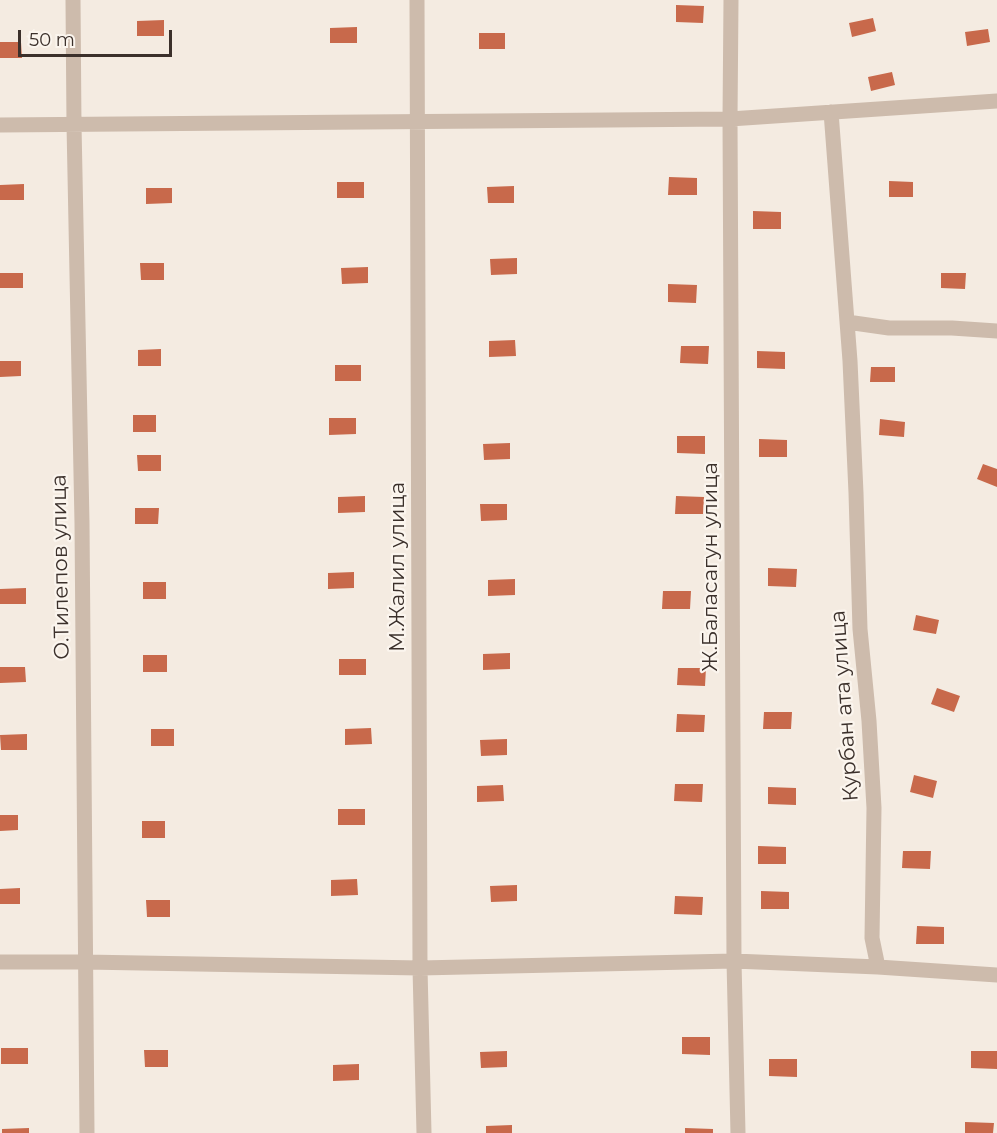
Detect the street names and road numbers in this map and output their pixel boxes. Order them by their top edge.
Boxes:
street label: Ж.Баласагун улица [698,462,724,672]
street label: О.Тилепов улица [47,474,75,660]
street label: М.Жалил улица [385,482,411,652]
street label: Курбан ата улица [826,610,864,802]

